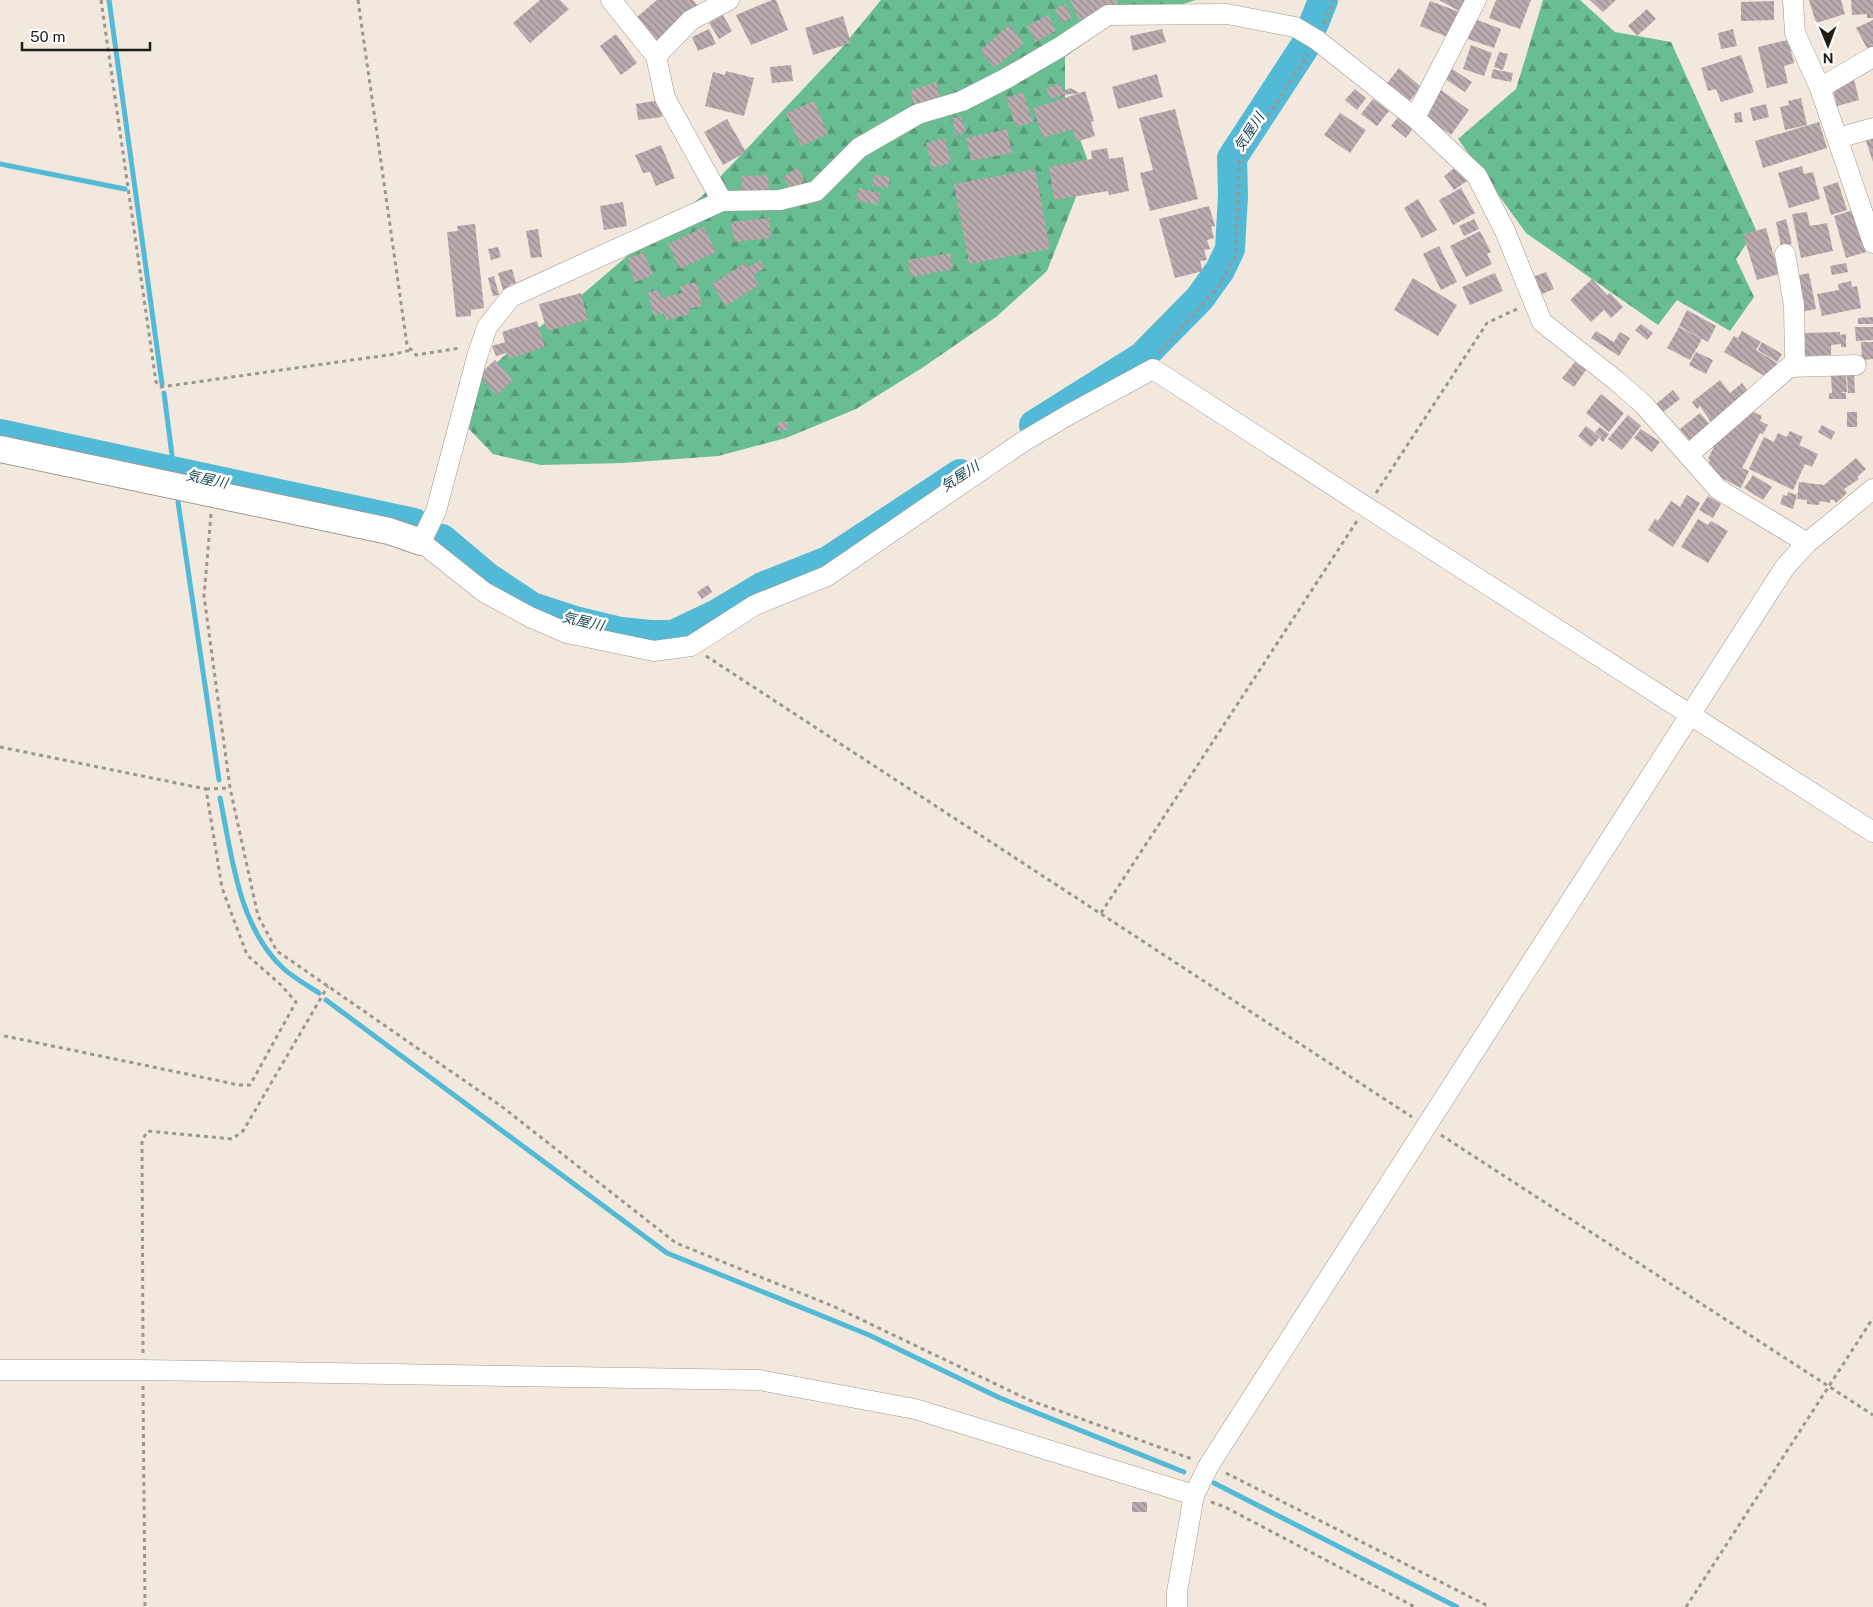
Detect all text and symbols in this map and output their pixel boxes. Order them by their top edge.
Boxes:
scale bar [22,20,150,52]
north arrow [1803,20,1853,70]
text: 50 m [30,28,65,45]
text: N [1823,50,1834,66]
water label: 気屋川 [1231,108,1268,154]
water label: 気屋川 [938,457,984,494]
water label: 気屋川 [185,467,231,492]
water label: 気屋川 [561,608,607,634]

